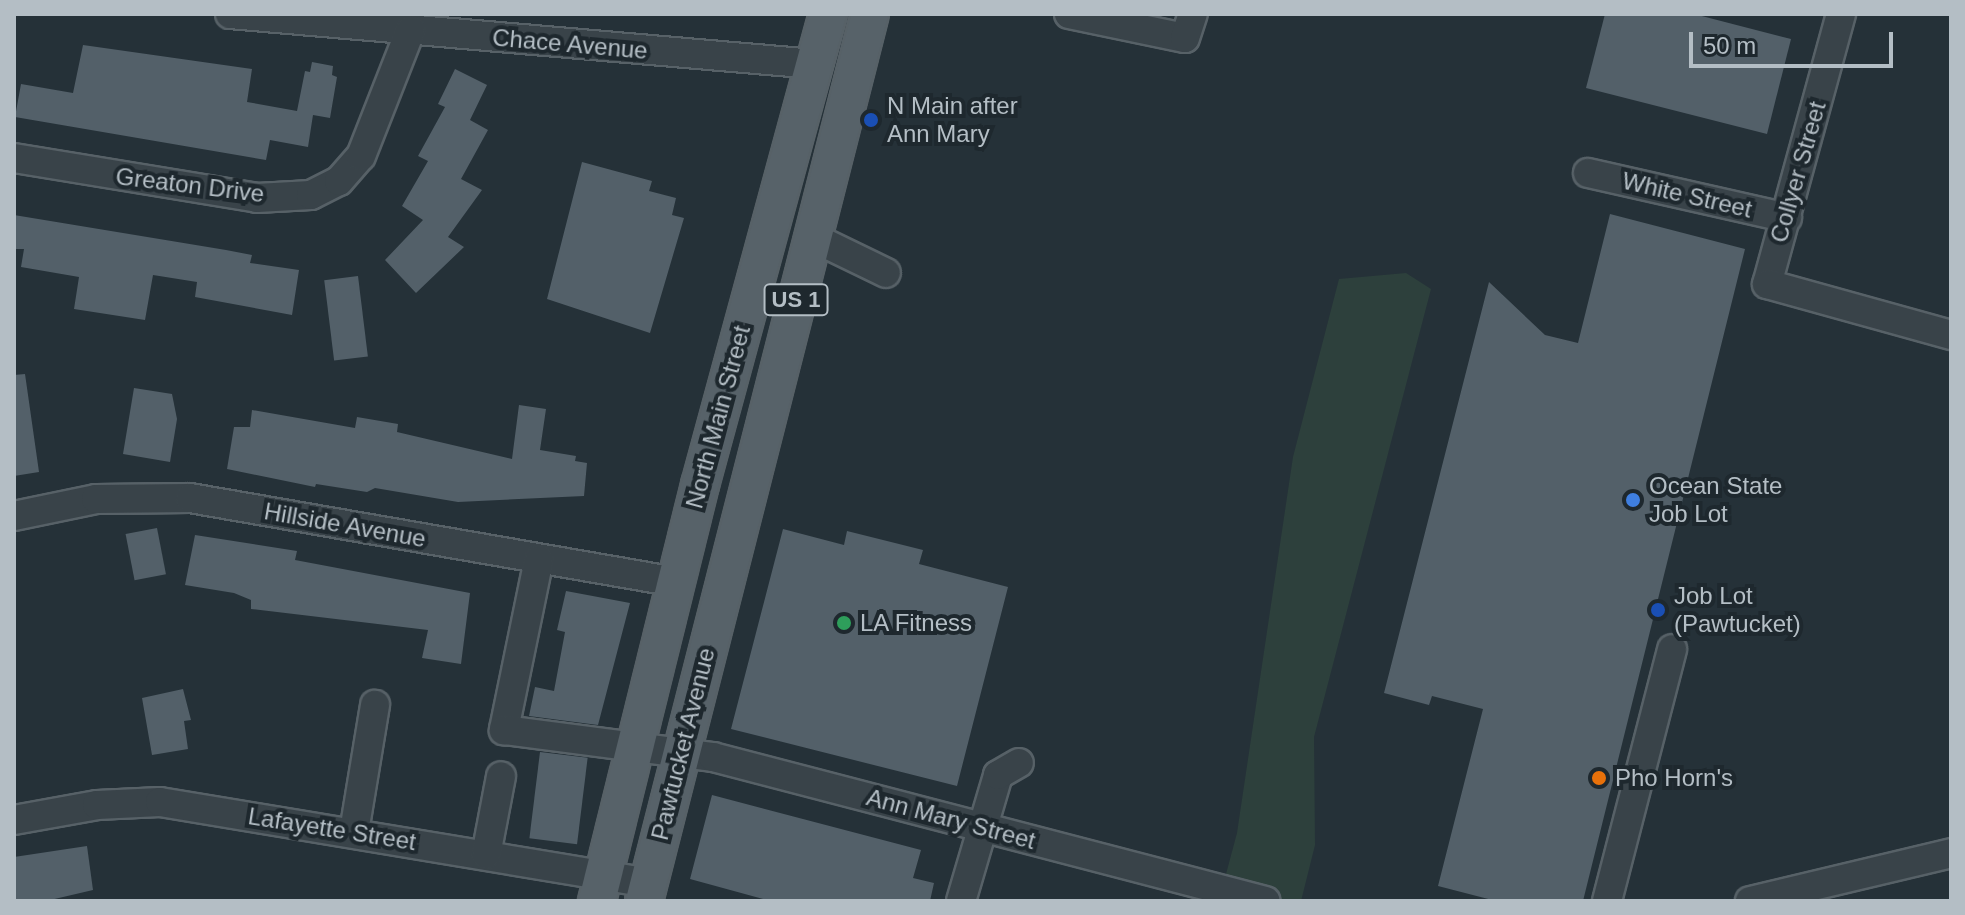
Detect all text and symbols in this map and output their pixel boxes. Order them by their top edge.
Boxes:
scale bar [1693,16,1897,66]
street label: Chace Avenue [491,23,649,65]
text: 50 m [1703,32,1756,59]
place label: N Main after Ann Mary [887,92,1018,148]
street label: Collyer Street [1764,98,1832,246]
marker: N Main after Ann Mary [862,111,880,129]
street label: Greaton Drive [114,162,266,208]
street label: White Street [1619,166,1755,224]
road number: US 1 [762,282,830,318]
street label: North Main Street [680,322,756,512]
place label: Ocean State Job Lot [1649,472,1782,528]
marker: Ocean State Job Lot [1624,491,1642,509]
street label: Hillside Avenue [261,496,429,554]
place label: Job Lot (Pawtucket) [1674,582,1801,638]
marker: Job Lot (Pawtucket) [1649,601,1667,619]
place label: LA Fitness [860,609,973,637]
marker: LA Fitness [835,614,853,632]
street label: Pawtucket Avenue [645,644,721,844]
place label: Pho Horn's [1615,764,1733,792]
marker: Pho Horn's [1590,769,1608,787]
street label: Ann Mary Street [864,783,1038,855]
street label: Lafayette Street [246,802,418,856]

